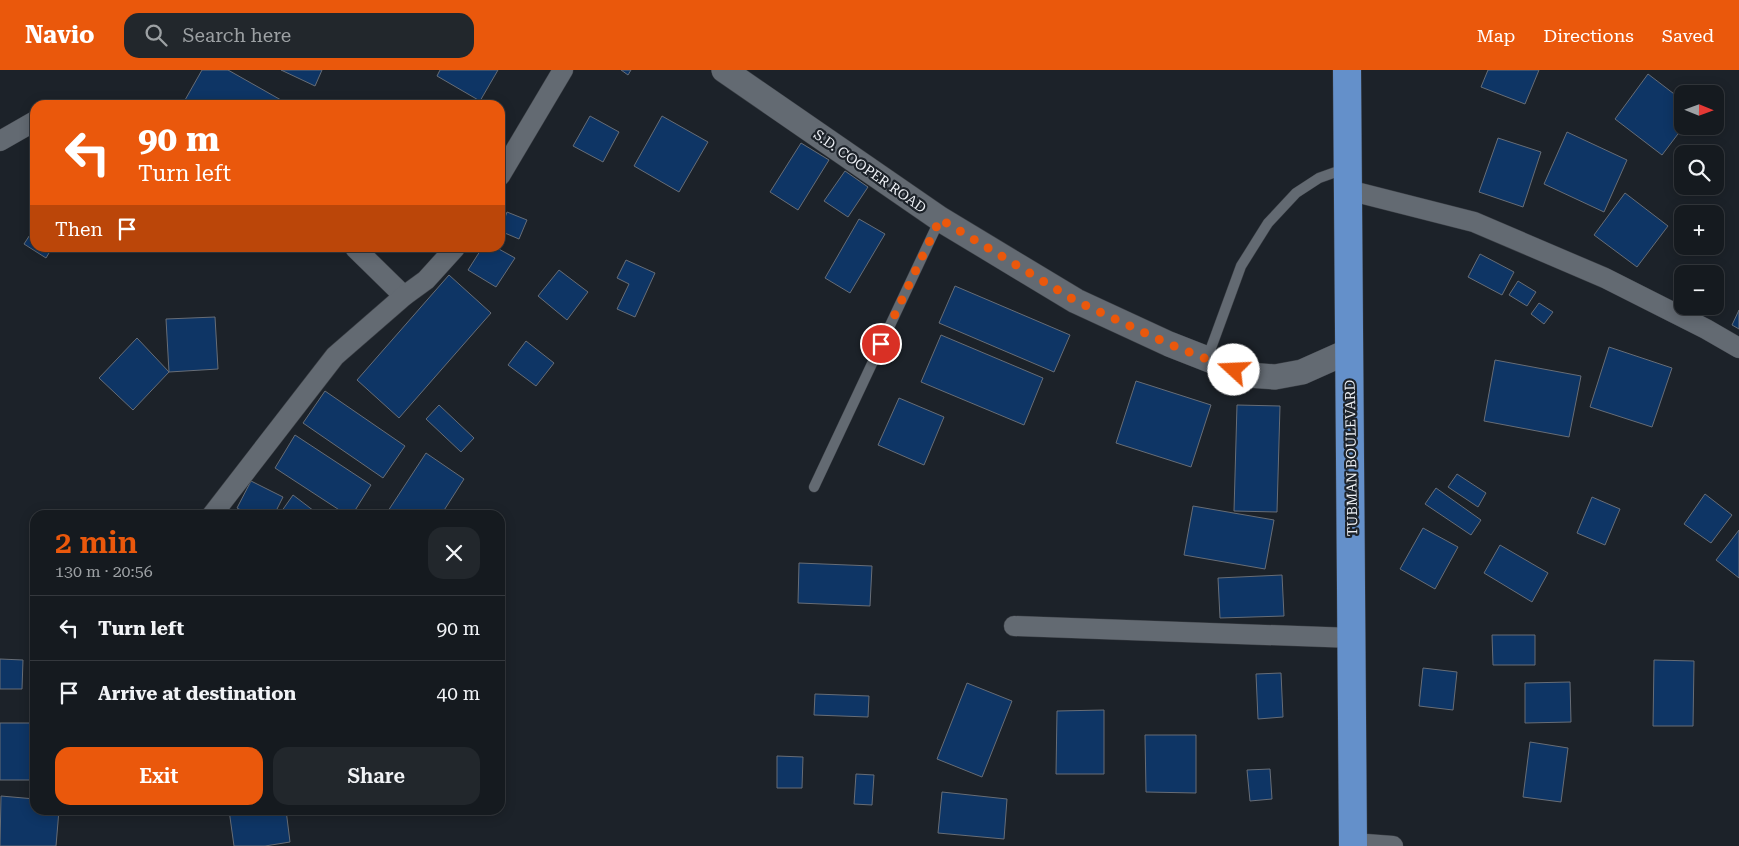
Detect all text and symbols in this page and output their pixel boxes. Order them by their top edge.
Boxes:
search box [124,13,474,58]
text: Navio [25,21,94,49]
icon: search [142,21,170,49]
text: Search here [182,24,291,47]
text: Map [1477,25,1515,46]
text: Directions [1543,25,1634,46]
text: Saved [1662,25,1714,46]
north arrow [1674,85,1724,135]
map controls [1674,85,1724,315]
text: 90 m [138,119,220,160]
icon: left [55,120,120,185]
street label: S.D. COOPER ROAD [811,126,929,216]
button: search [1674,145,1724,195]
text: Turn left [138,161,231,186]
button: + [1674,205,1724,255]
icon: arrive [113,215,141,243]
text: Then [55,218,103,241]
button: − [1674,265,1724,315]
pin [860,323,902,365]
icon: arrive [867,330,895,358]
position arrow [1207,343,1259,395]
street label: TUBMAN BOULEVARD [1342,379,1360,536]
text: 2 min [55,525,138,560]
button: close [428,527,480,579]
text: 130 m · 20:56 [55,562,153,581]
icon: left [55,614,83,642]
text: Turn left [98,617,184,640]
text: 90 m [437,617,480,640]
icon: arrive [55,679,83,707]
text: Arrive at destination [98,682,296,705]
text: 40 m [437,682,480,705]
button: Exit [55,747,263,805]
button: Share [273,747,480,805]

